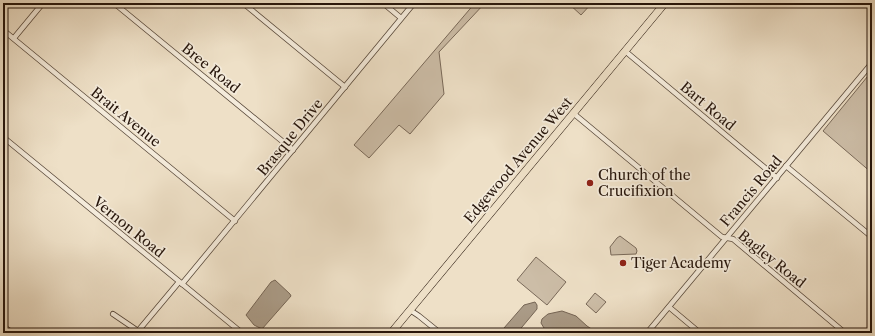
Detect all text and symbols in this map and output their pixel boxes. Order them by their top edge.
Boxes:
street label: Bree Road [178,39,244,97]
street label: Bart Road [677,78,740,135]
street label: Brait Avenue [87,83,165,151]
street label: Edgewood Avenue West [460,93,576,227]
street label: Brasque Drive [253,95,327,179]
street label: Francis Road [716,151,786,230]
place label: Church of the Crucifixion [598,166,691,200]
marker: Church of the Crucifixion [585,178,595,188]
street label: Vernon Road [89,192,169,262]
street label: Bagley Road [734,226,810,292]
place label: Tiger Academy [631,254,731,272]
marker: Tiger Academy [618,258,628,268]

